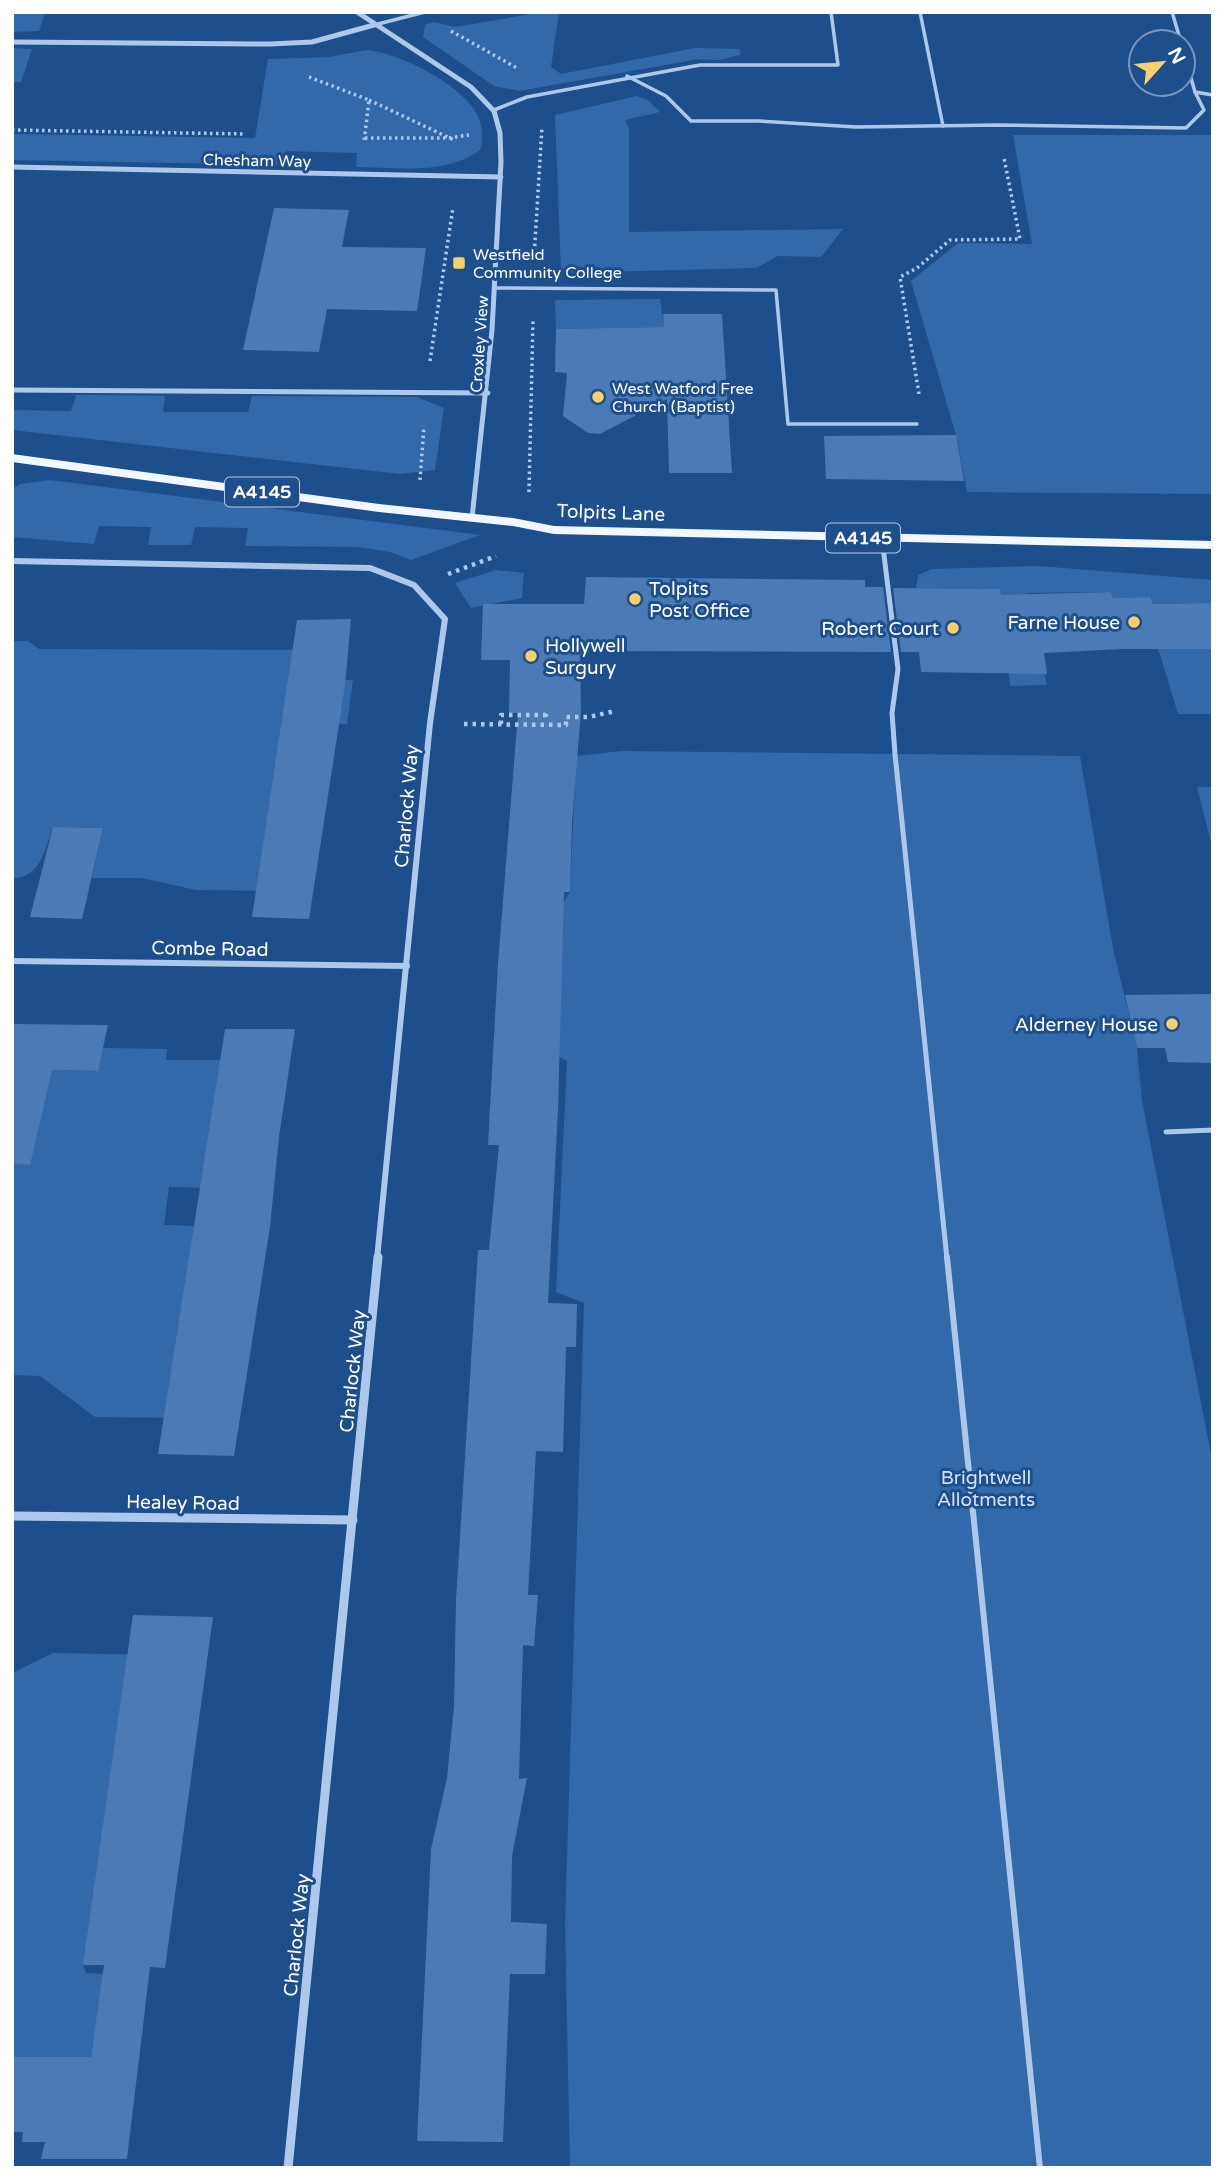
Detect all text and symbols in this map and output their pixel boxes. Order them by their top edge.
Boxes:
north arrow [1127,28,1197,98]
text: N [1163,44,1190,68]
street label: Chesham Way [203,150,312,172]
place label: Westfield Community College [473,245,622,283]
marker: Westfield Community College [451,255,467,271]
street label: Croxley View [467,294,493,393]
place label: West Watford Free Church (Baptist) [612,379,754,417]
marker: West Watford Free Church (Baptist) [590,389,606,405]
road number: A4145 [225,478,299,506]
street label: Tolpits Lane [556,500,666,526]
road number: A4145 [826,524,900,552]
place label: Tolpits Post Office [649,578,750,622]
marker: Tolpits Post Office [627,591,643,607]
place label: Farne House [1008,612,1120,634]
marker: Farne House [1126,614,1142,630]
place label: Robert Court [821,618,939,640]
marker: Robert Court [945,620,961,636]
place label: Hollywell Surgury [545,635,625,679]
marker: Hollywell Surgury [523,648,539,664]
street label: Charlock Way [391,744,423,869]
street label: Combe Road [151,937,269,961]
place label: Alderney House [1015,1014,1158,1036]
marker: Alderney House [1164,1016,1180,1032]
street label: Charlock Way [336,1308,370,1434]
park label: Brightwell Allotments [937,1467,1035,1511]
street label: Healey Road [126,1491,240,1515]
street label: Charlock Way [280,1872,314,1998]

